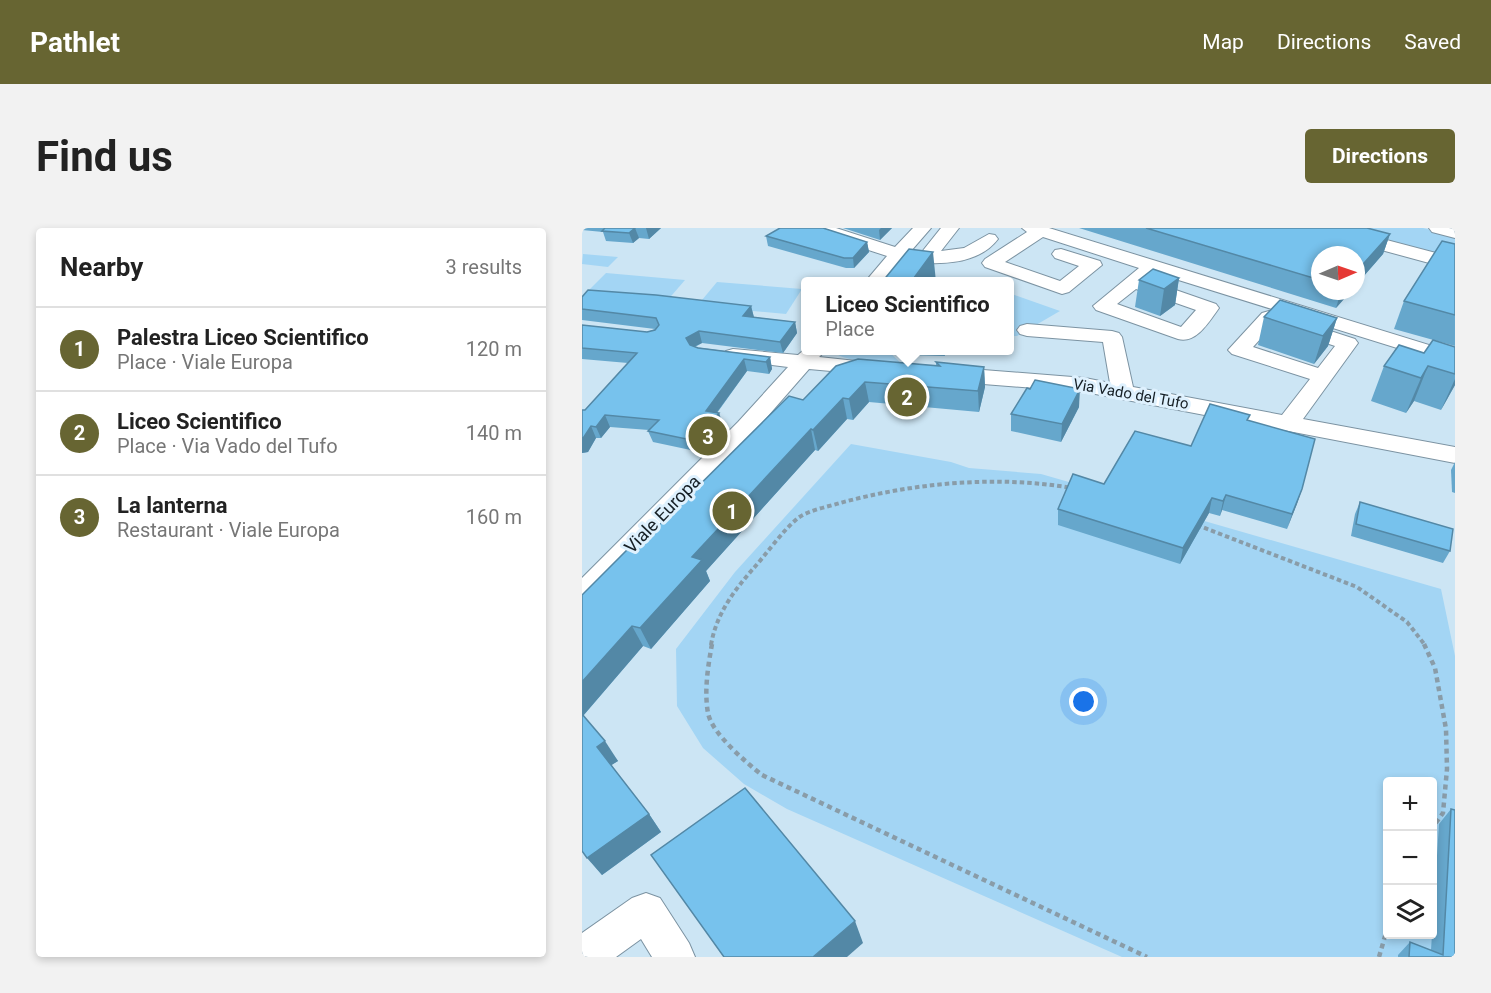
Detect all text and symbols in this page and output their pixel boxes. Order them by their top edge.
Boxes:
text: Pathlet [30,26,120,59]
text: Map [1202,30,1244,54]
text: Directions [1277,30,1371,54]
text: Saved [1404,30,1461,54]
button: Directions [1305,129,1455,183]
text: Find us [36,132,173,181]
north arrow [1311,246,1365,300]
text: Nearby [60,252,143,282]
text: 3 results [446,255,522,279]
popup [801,277,1014,355]
text: Liceo Scientifico [825,292,990,317]
text: Place [825,317,875,341]
text: Palestra Liceo Scientifico [117,325,369,350]
text: 1 [74,337,85,361]
text: 120 m [466,337,522,361]
text: Place · Viale Europa [117,350,293,374]
pin: 2 [888,374,926,420]
street label: Via Vado del Tufo [1072,375,1190,413]
text: Liceo Scientifico [117,409,282,434]
pin: 3 [688,414,728,458]
text: 2 [74,421,85,445]
text: 140 m [466,421,522,445]
text: Place · Via Vado del Tufo [117,434,338,458]
street label: Viale Europa [620,471,704,557]
pin: 1 [712,488,752,534]
text: La lanterna [117,493,228,518]
text: 3 [74,505,85,529]
text: 160 m [466,505,522,529]
text: Restaurant · Viale Europa [117,518,340,542]
your location [1069,687,1098,716]
map controls [1383,777,1437,939]
button: + [1383,777,1437,831]
button: − [1383,831,1437,885]
button: layers [1383,885,1437,939]

